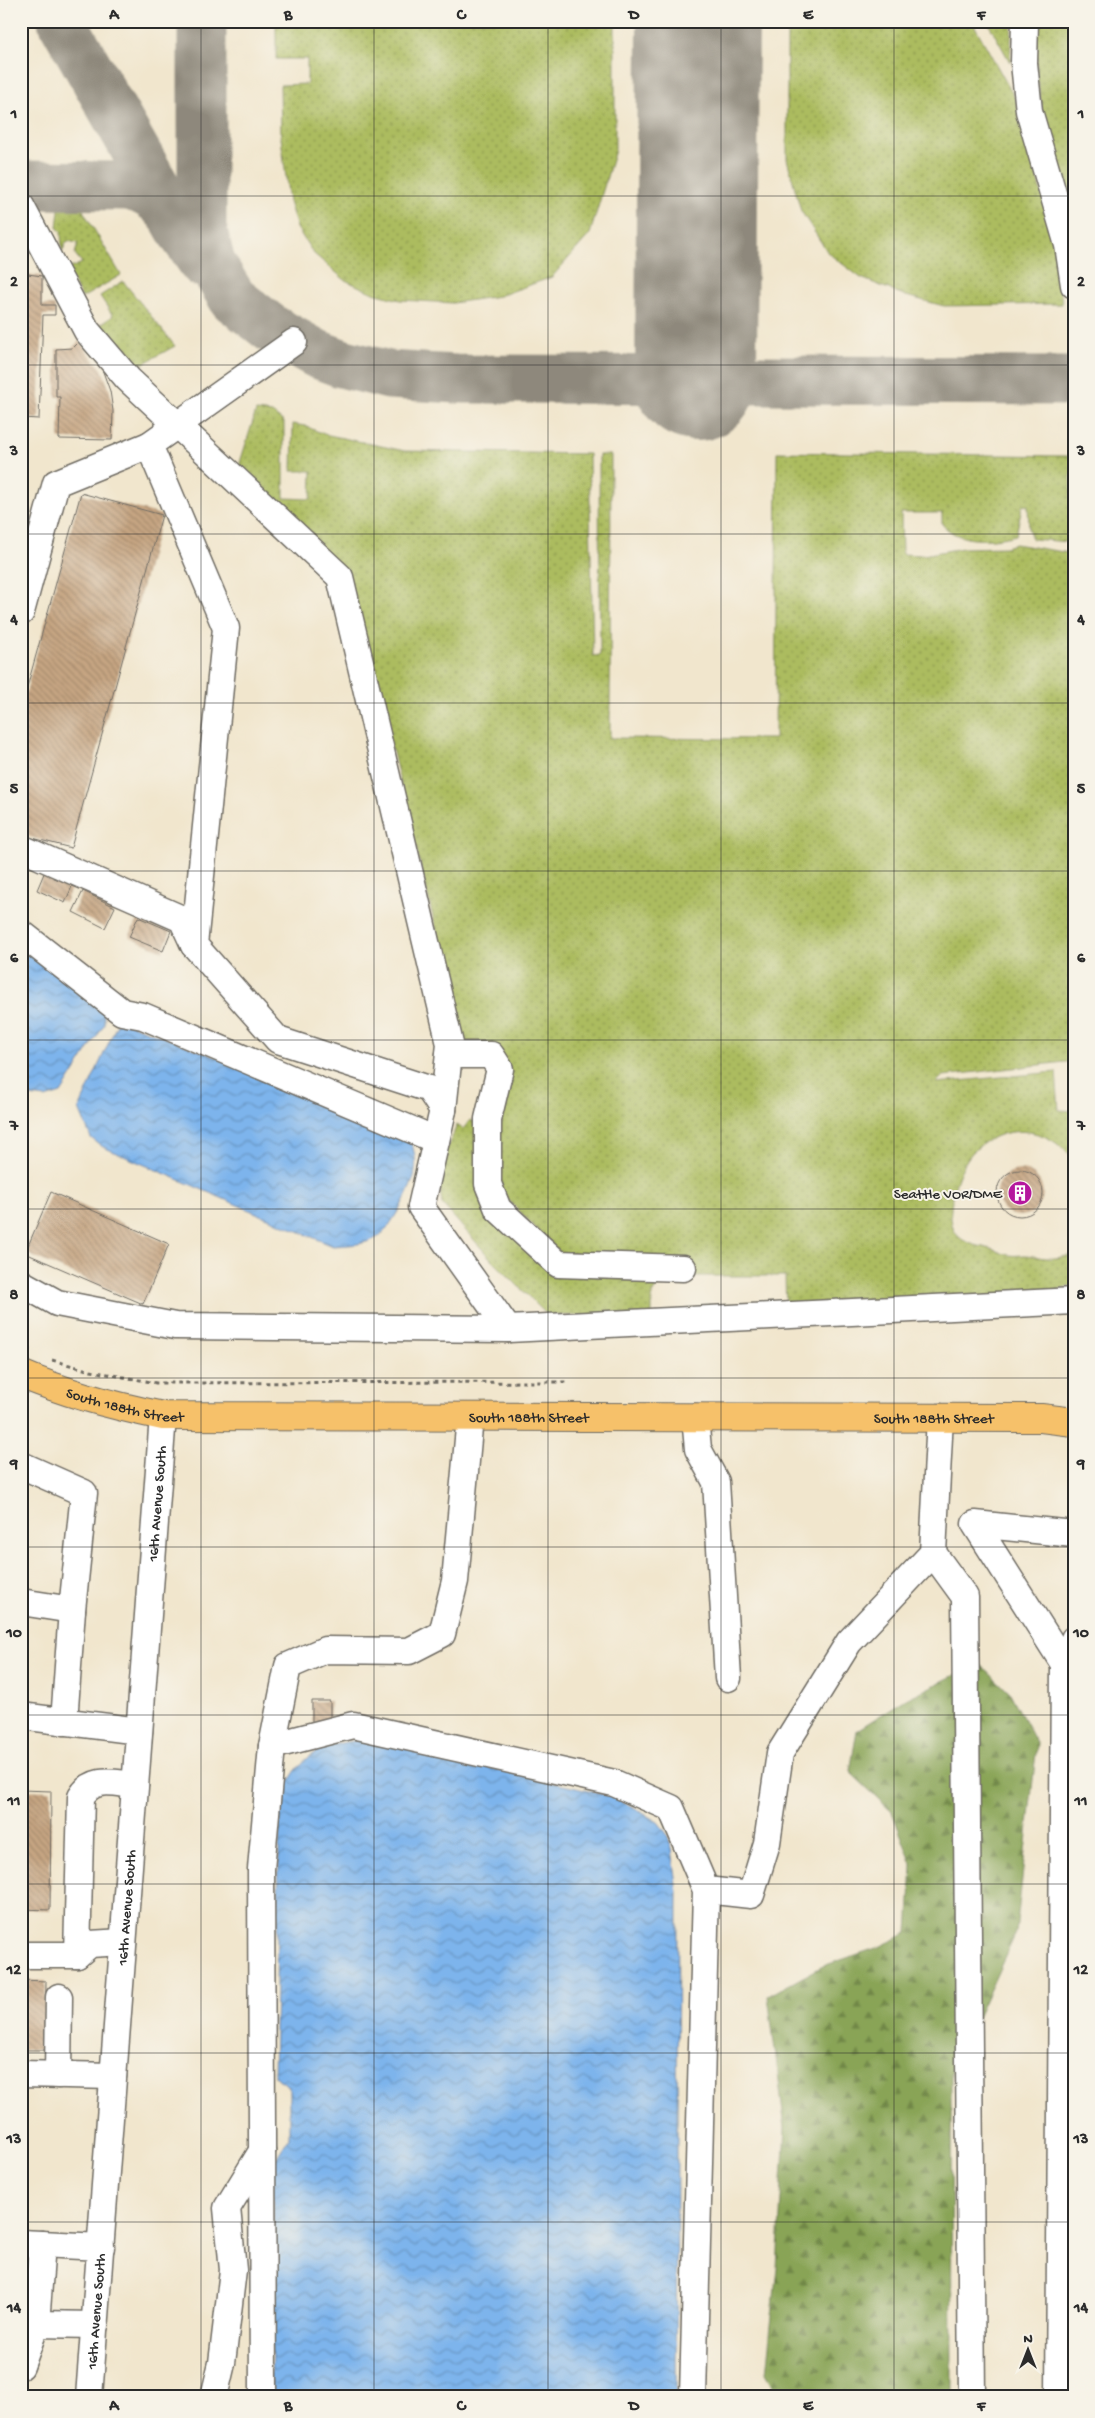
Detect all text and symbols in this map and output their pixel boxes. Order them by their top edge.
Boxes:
text: A [108,7,120,26]
text: B [283,7,293,26]
text: C [456,7,467,26]
text: D [627,7,640,26]
text: E [803,7,814,26]
text: F [976,7,987,26]
text: 1 [10,106,17,125]
text: 1 [1077,106,1084,125]
text: 2 [10,274,18,293]
text: 2 [1077,274,1085,293]
text: 3 [9,443,18,462]
text: 3 [1076,443,1085,462]
text: 4 [9,612,18,631]
text: 4 [1076,612,1085,631]
text: 5 [10,781,19,800]
text: 5 [1077,781,1086,800]
text: 6 [10,950,19,969]
text: 6 [1077,950,1086,969]
text: 7 [9,1118,19,1137]
text: 7 [1076,1118,1086,1137]
building icon: Seattle VOR/DME [1007,1180,1033,1206]
place label: Seattle VOR/DME [894,1186,1003,1204]
text: 8 [10,1287,19,1306]
text: 8 [1077,1287,1086,1306]
street label: South 188th Street [64,1385,185,1427]
street label: South 188th Street [469,1410,590,1428]
street label: South 188th Street [874,1411,995,1429]
street label: 16th Avenue South [145,1445,172,1563]
text: 9 [9,1456,18,1475]
text: 9 [1076,1456,1085,1475]
text: 10 [5,1625,22,1644]
text: 10 [1072,1625,1089,1644]
text: 11 [7,1793,20,1812]
text: 11 [1074,1793,1087,1812]
street label: 16th Avenue South [115,1849,141,1967]
text: 12 [6,1962,21,1981]
text: 12 [1073,1962,1088,1981]
text: 13 [6,2131,21,2150]
text: 13 [1073,2131,1088,2150]
street label: 16th Avenue South [84,2253,111,2371]
text: 14 [6,2300,21,2319]
text: 14 [1073,2300,1088,2319]
north arrow [1002,2326,1052,2376]
text: N [1023,2331,1033,2348]
text: A [108,2398,120,2417]
text: B [283,2398,293,2417]
text: C [456,2398,467,2417]
text: D [627,2398,640,2417]
text: E [803,2398,814,2417]
text: F [976,2398,987,2417]

